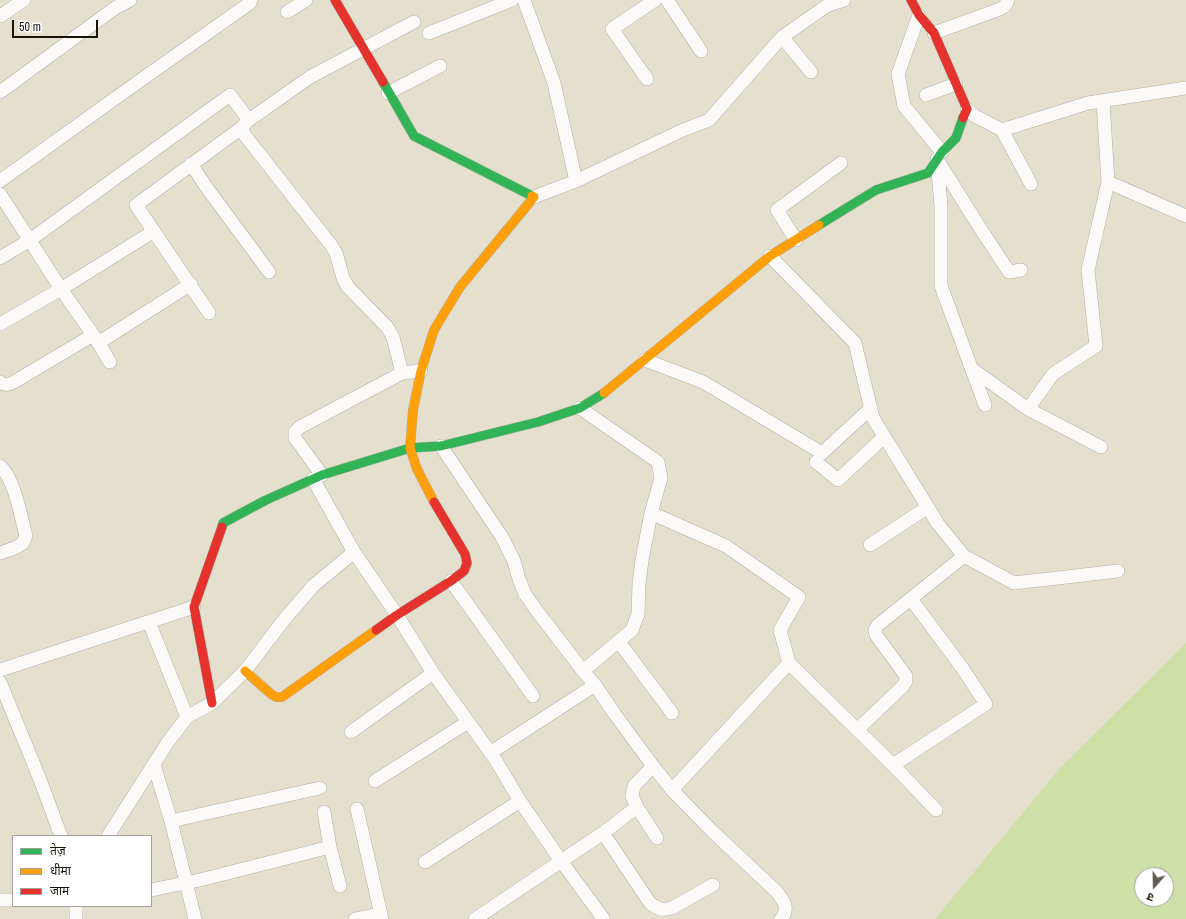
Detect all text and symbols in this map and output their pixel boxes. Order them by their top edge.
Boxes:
scale bar [14,12,100,38]
text: 50 m [19,19,41,35]
legend [12,835,152,907]
text: तेज़ [50,843,66,859]
text: धीमा [50,863,71,879]
north arrow [1134,867,1174,907]
text: जाम [50,883,69,899]
text: उ [1145,890,1156,905]

